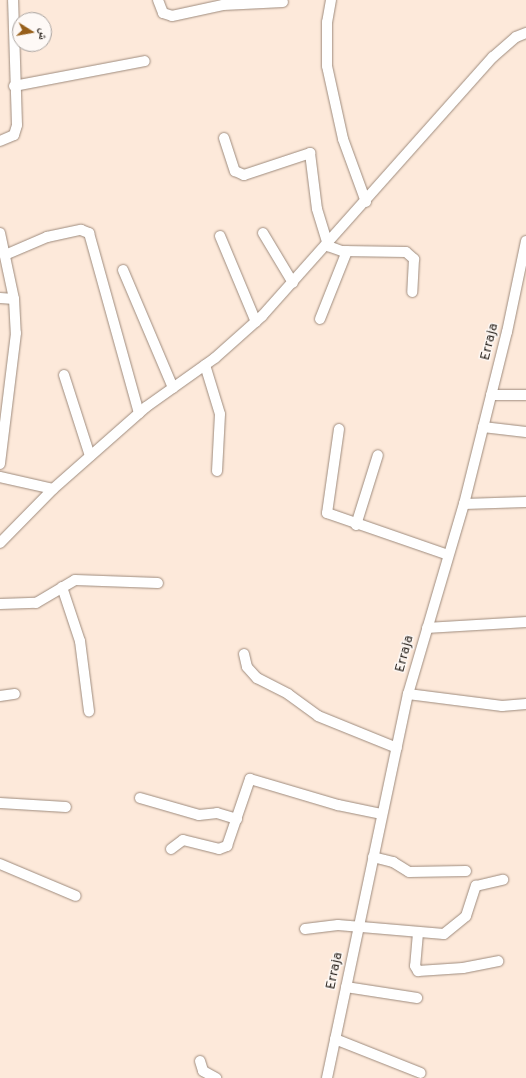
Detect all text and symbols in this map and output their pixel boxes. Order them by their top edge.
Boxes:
north arrow [12,12,52,52]
text: ش [35,27,51,41]
street label: Erraja [477,322,503,362]
street label: Erraja [392,634,418,674]
street label: Erraja [323,951,347,991]

